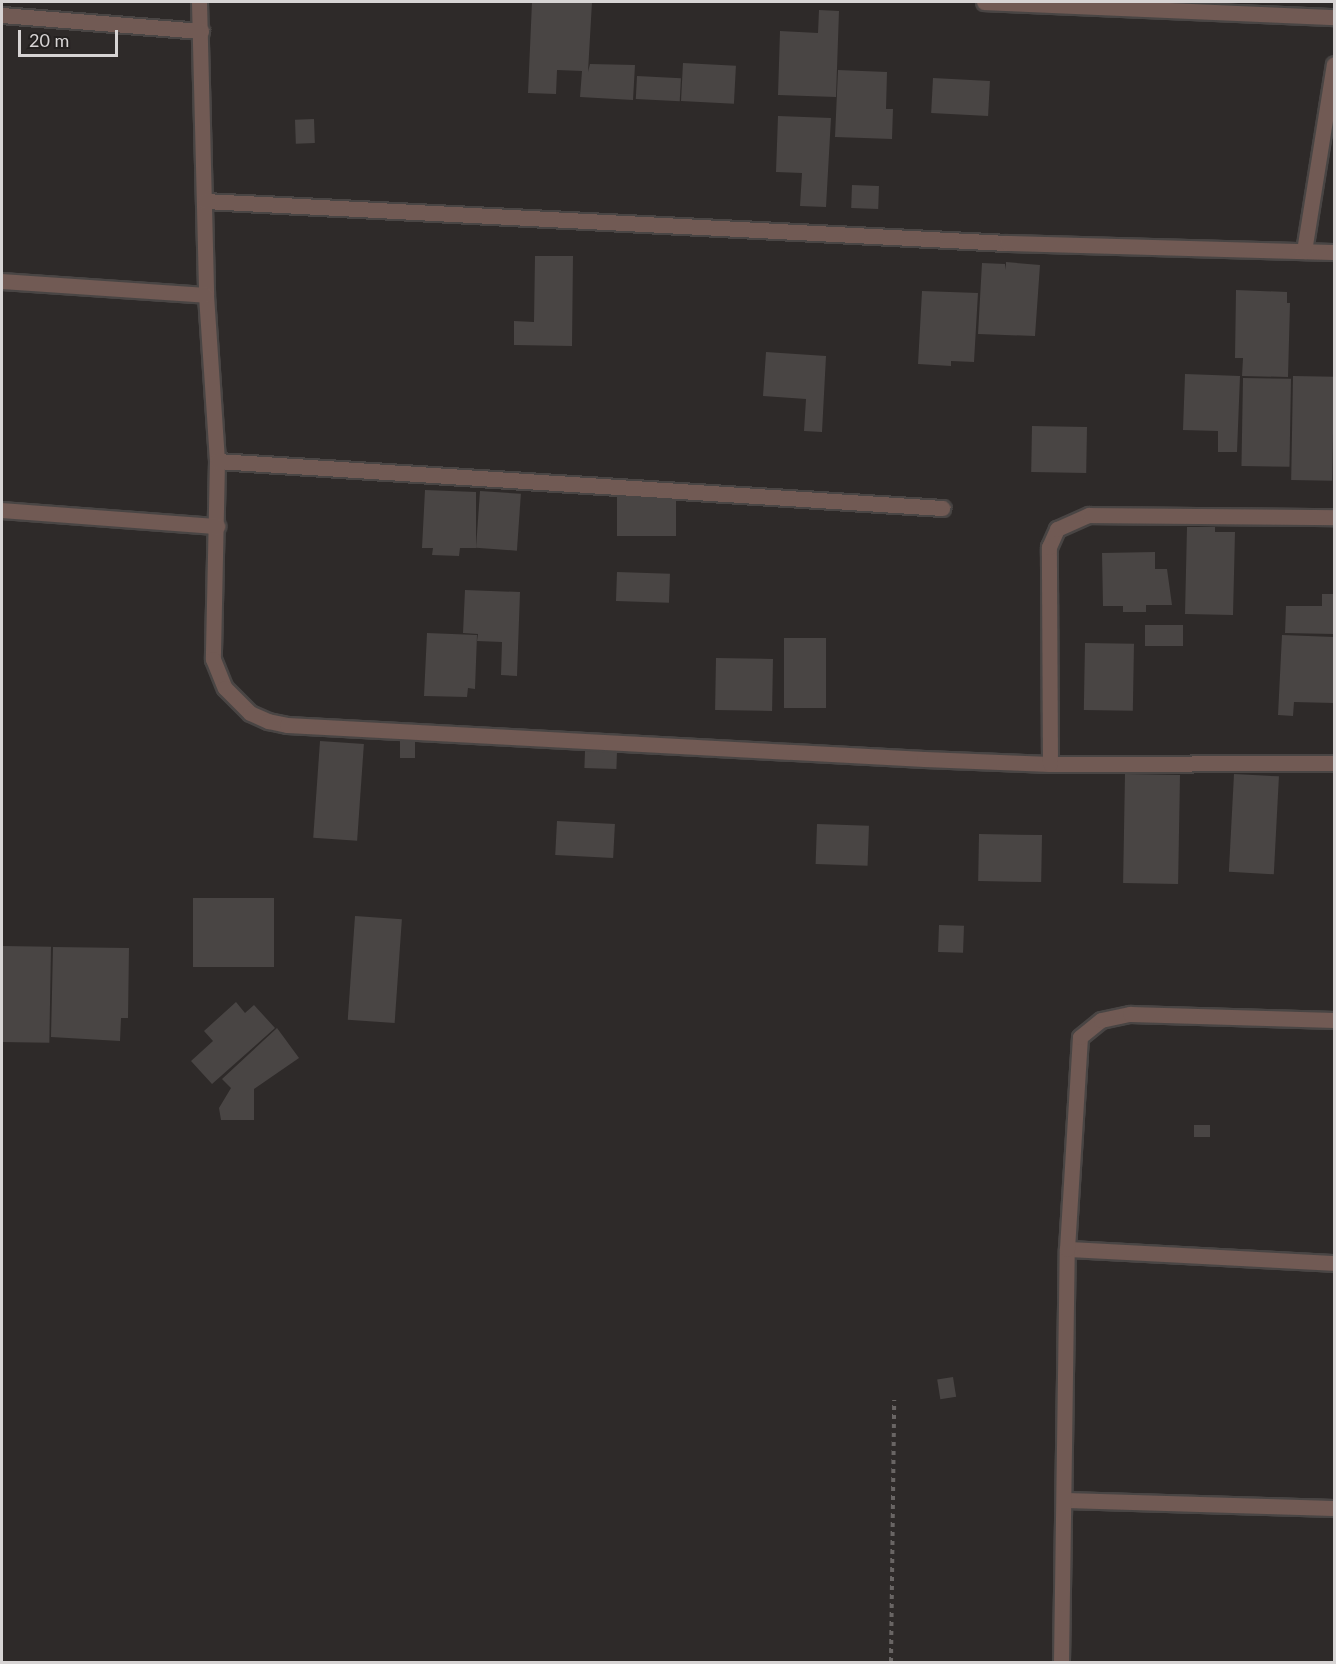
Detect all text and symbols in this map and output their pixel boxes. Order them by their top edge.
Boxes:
scale bar [21,18,122,56]
text: 20 m [29,29,69,51]

